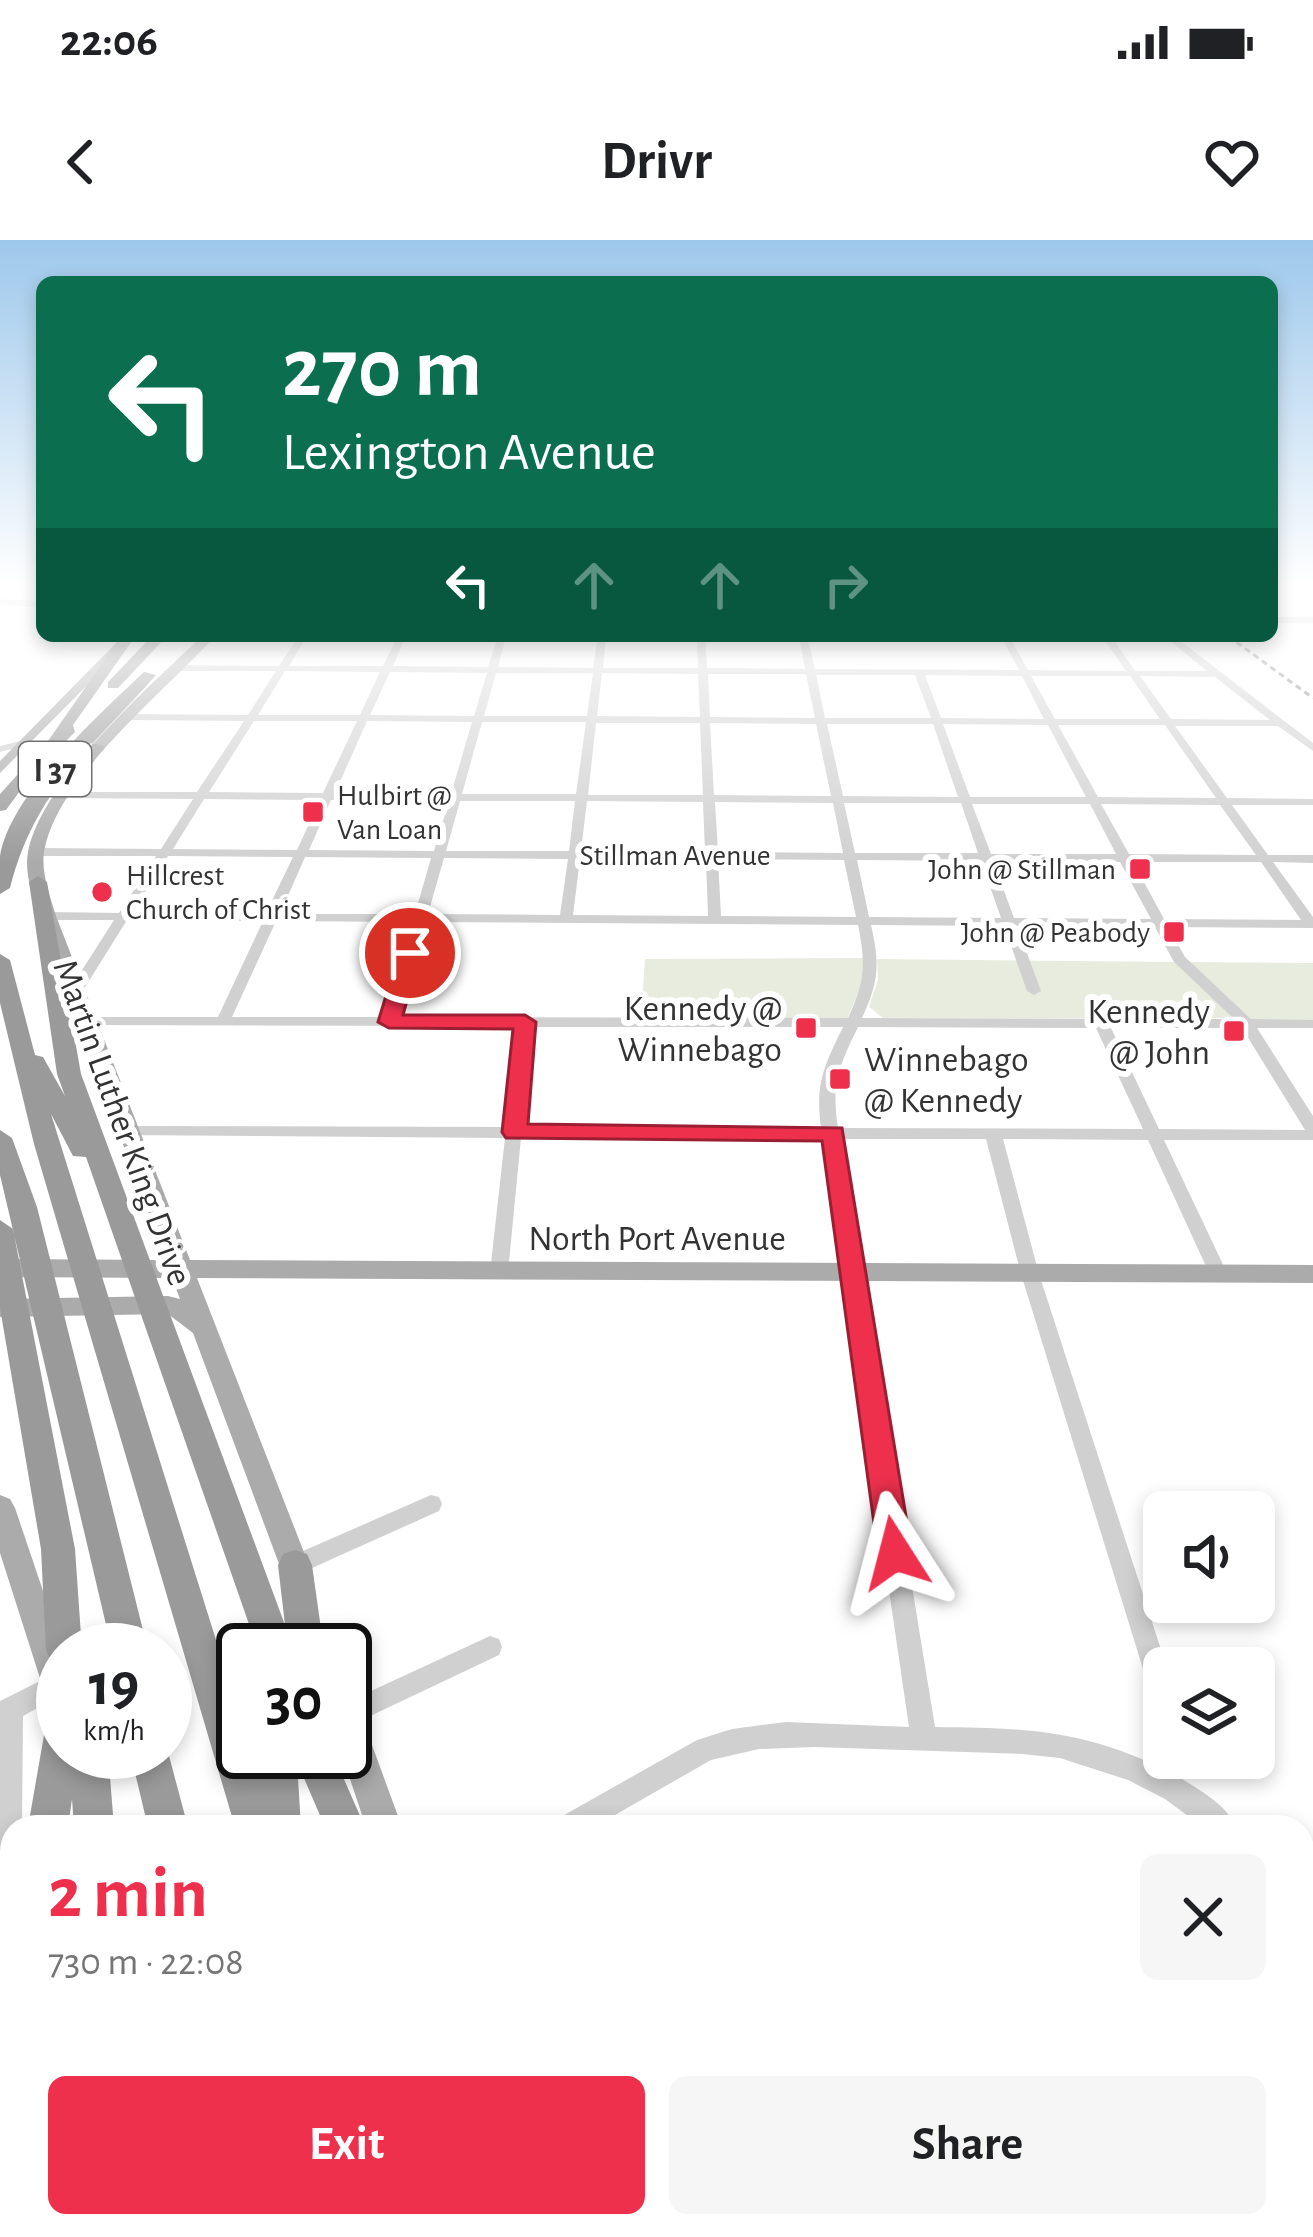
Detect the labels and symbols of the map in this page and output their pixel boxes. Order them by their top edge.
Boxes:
road number: I 37 [19,742,91,796]
place label: Hulbirt @ Van Loan [337,781,452,845]
marker: Hulbirt @ Van Loan [300,799,326,825]
street label: Stillman Avenue [579,841,771,871]
place label: John @ Stillman [928,855,1116,885]
marker: John @ Stillman [1127,856,1153,882]
place label: Hillcrest Church of Christ [126,861,311,925]
marker: Hillcrest Church of Christ [89,879,115,905]
pin [359,902,461,1004]
place label: John @ Peabody [961,918,1150,948]
marker: John @ Peabody [1161,919,1187,945]
street label: Martin Luther King Drive [46,955,198,1290]
place label: Kennedy @ Winnebago [617,991,782,1068]
place label: Kennedy @ John [1087,994,1210,1071]
marker: Kennedy @ Winnebago [793,1015,819,1041]
marker: Kennedy @ John [1221,1018,1247,1044]
place label: Winnebago @ Kennedy [864,1042,1029,1119]
marker: Winnebago @ Kennedy [827,1066,853,1092]
street label: North Port Avenue [528,1221,786,1257]
position arrow [832,1490,958,1616]
speed limit sign: 30 [216,1623,372,1779]

